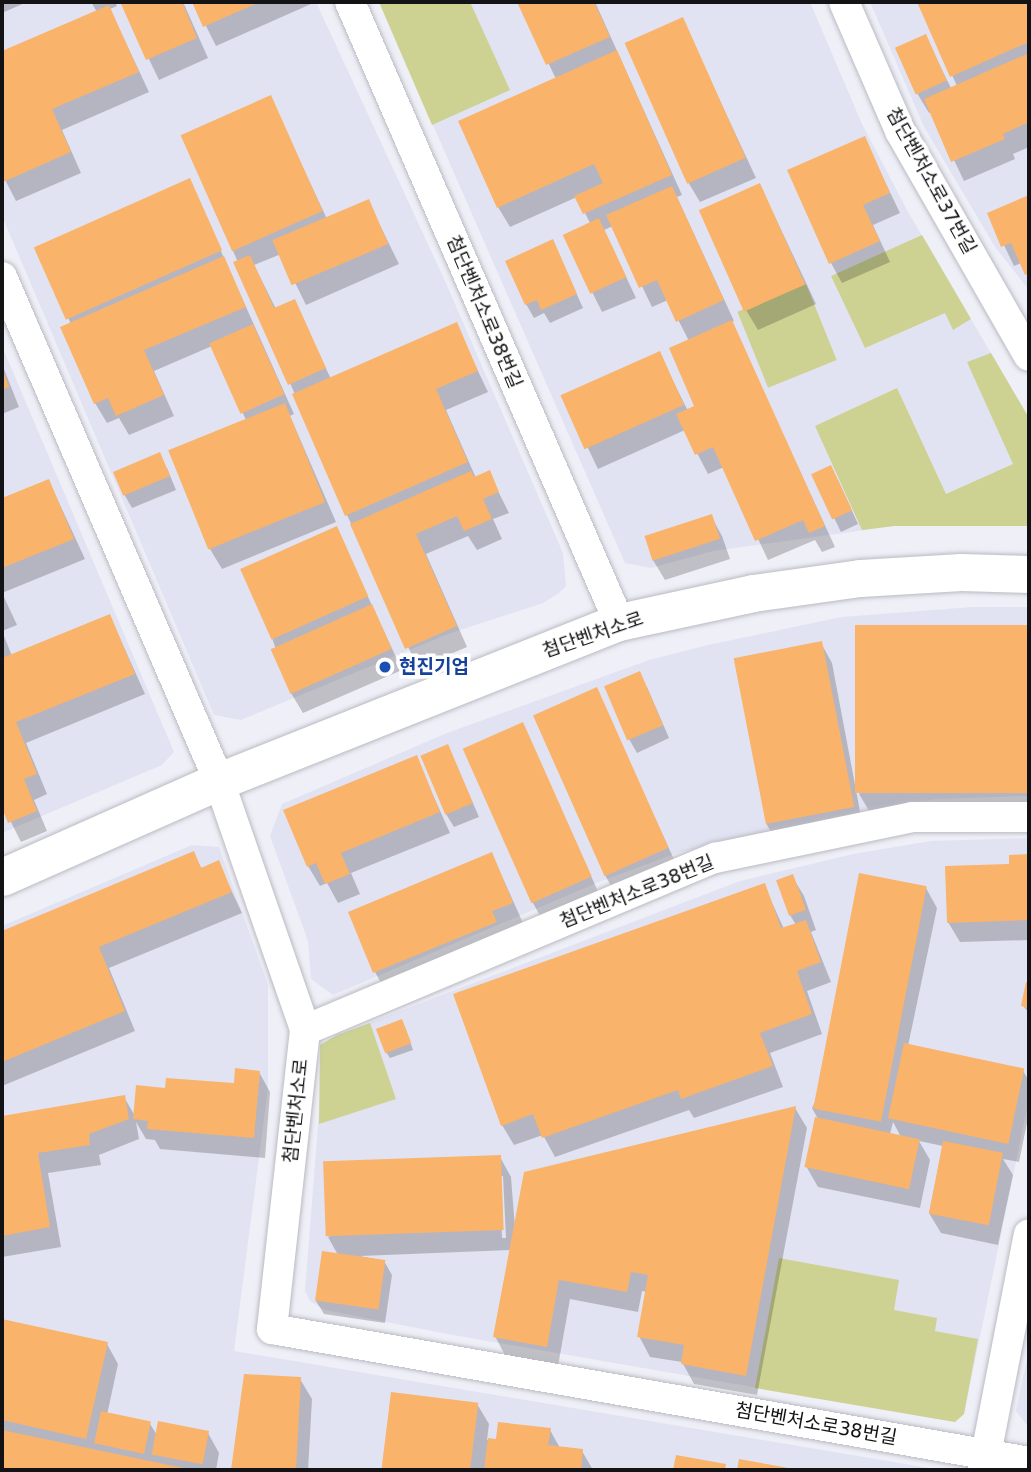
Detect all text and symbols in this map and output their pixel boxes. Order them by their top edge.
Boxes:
street label: 첨단벤처소로37번길 [881,104,981,258]
street label: 첨단벤처소로38번길 [441,232,527,392]
street label: 첨단벤처소로 [540,607,646,663]
place label: 현진기업 [399,656,469,678]
marker: 현진기업 [377,659,393,675]
street label: 첨단벤처소로38번길 [557,851,717,933]
street label: 첨단벤처소로 [279,1058,313,1164]
street label: 첨단벤처소로38번길 [733,1399,899,1449]

